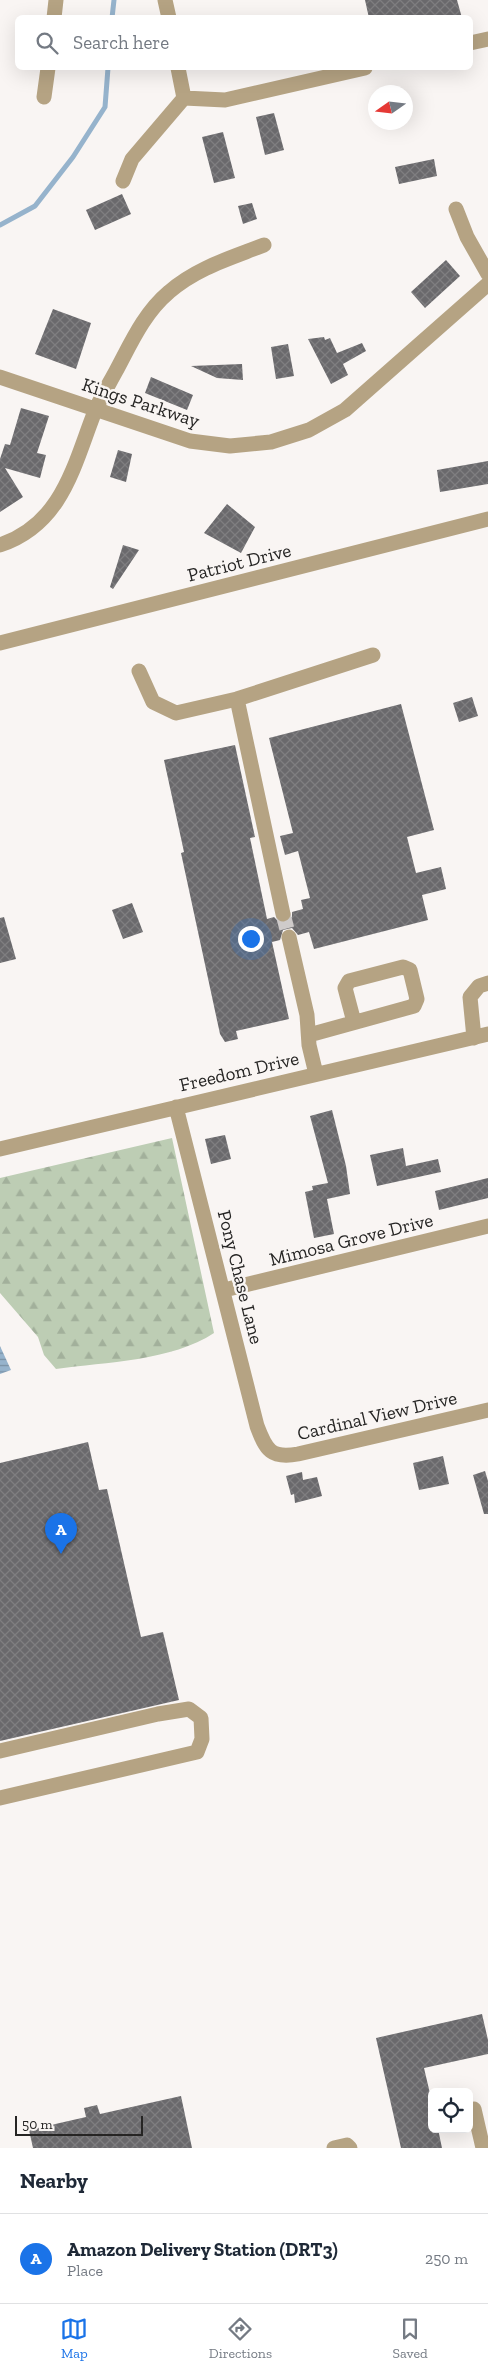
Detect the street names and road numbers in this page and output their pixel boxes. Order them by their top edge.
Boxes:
street label: Kings Parkway [79,373,203,432]
street label: Patriot Drive [185,538,293,586]
street label: Freedom Drive [177,1047,301,1096]
street label: Pony Chase Lane [213,1208,268,1347]
street label: Mimosa Grove Drive [267,1208,435,1271]
street label: Cardinal View Drive [295,1386,459,1445]

